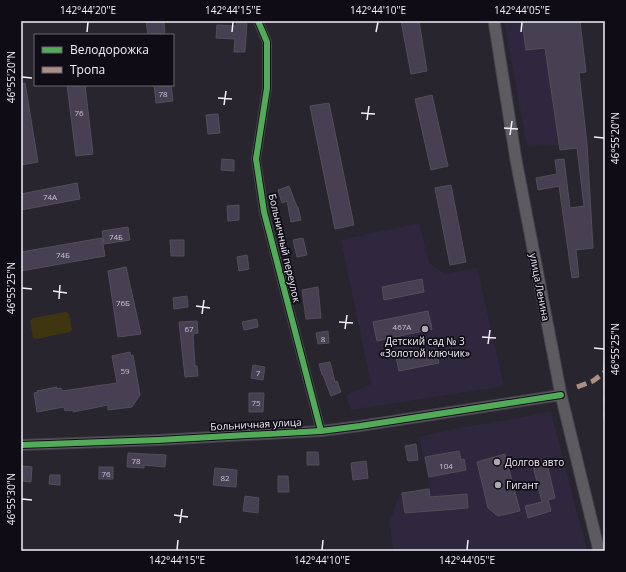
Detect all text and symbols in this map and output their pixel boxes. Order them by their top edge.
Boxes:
text: 142°44'20"E [60,3,116,17]
text: 142°44'15"E [205,3,261,17]
text: 142°44'10"E [350,3,406,17]
text: 142°44'05"E [494,3,550,17]
legend [34,34,174,86]
text: Велодорожка [70,41,149,58]
text: 46°55'20"N [4,51,18,103]
text: Тропа [70,61,105,78]
house number: 78 [158,88,168,99]
house number: 76 [74,107,84,118]
text: 46°55'20"N [608,112,622,164]
house number: 74А [43,191,58,202]
street label: Больничный переулок [266,192,304,304]
house number: 74Б [109,231,123,242]
house number: 74Б [56,249,70,260]
street label: улица Ленина [527,252,553,322]
text: 46°55'25"N [4,262,18,314]
house number: 76Б [116,297,130,308]
house number: 467А [393,321,412,332]
house number: 67 [184,323,194,334]
text: 46°55'25"N [608,323,622,375]
marker: Детский сад № 3 «Золотой ключик» [420,324,430,334]
house number: 8 [321,333,326,344]
place label: Детский сад № 3 «Золотой ключик» [380,334,470,360]
house number: 59 [120,365,130,376]
house number: 7 [256,367,261,378]
house number: 75 [251,397,261,408]
street label: Больничная улица [210,415,302,433]
house number: 78 [131,455,141,466]
place label: Долгов авто [505,455,564,469]
marker: Долгов авто [492,457,502,467]
house number: 104 [439,460,453,471]
house number: 76 [101,468,111,479]
house number: 82 [220,472,230,483]
text: 46°55'30"N [4,473,18,525]
place label: Гигант [506,478,539,492]
marker: Гигант [493,480,503,490]
text: 142°44'15"E [149,553,205,567]
text: 142°44'10"E [294,553,350,567]
text: 142°44'05"E [439,553,495,567]

